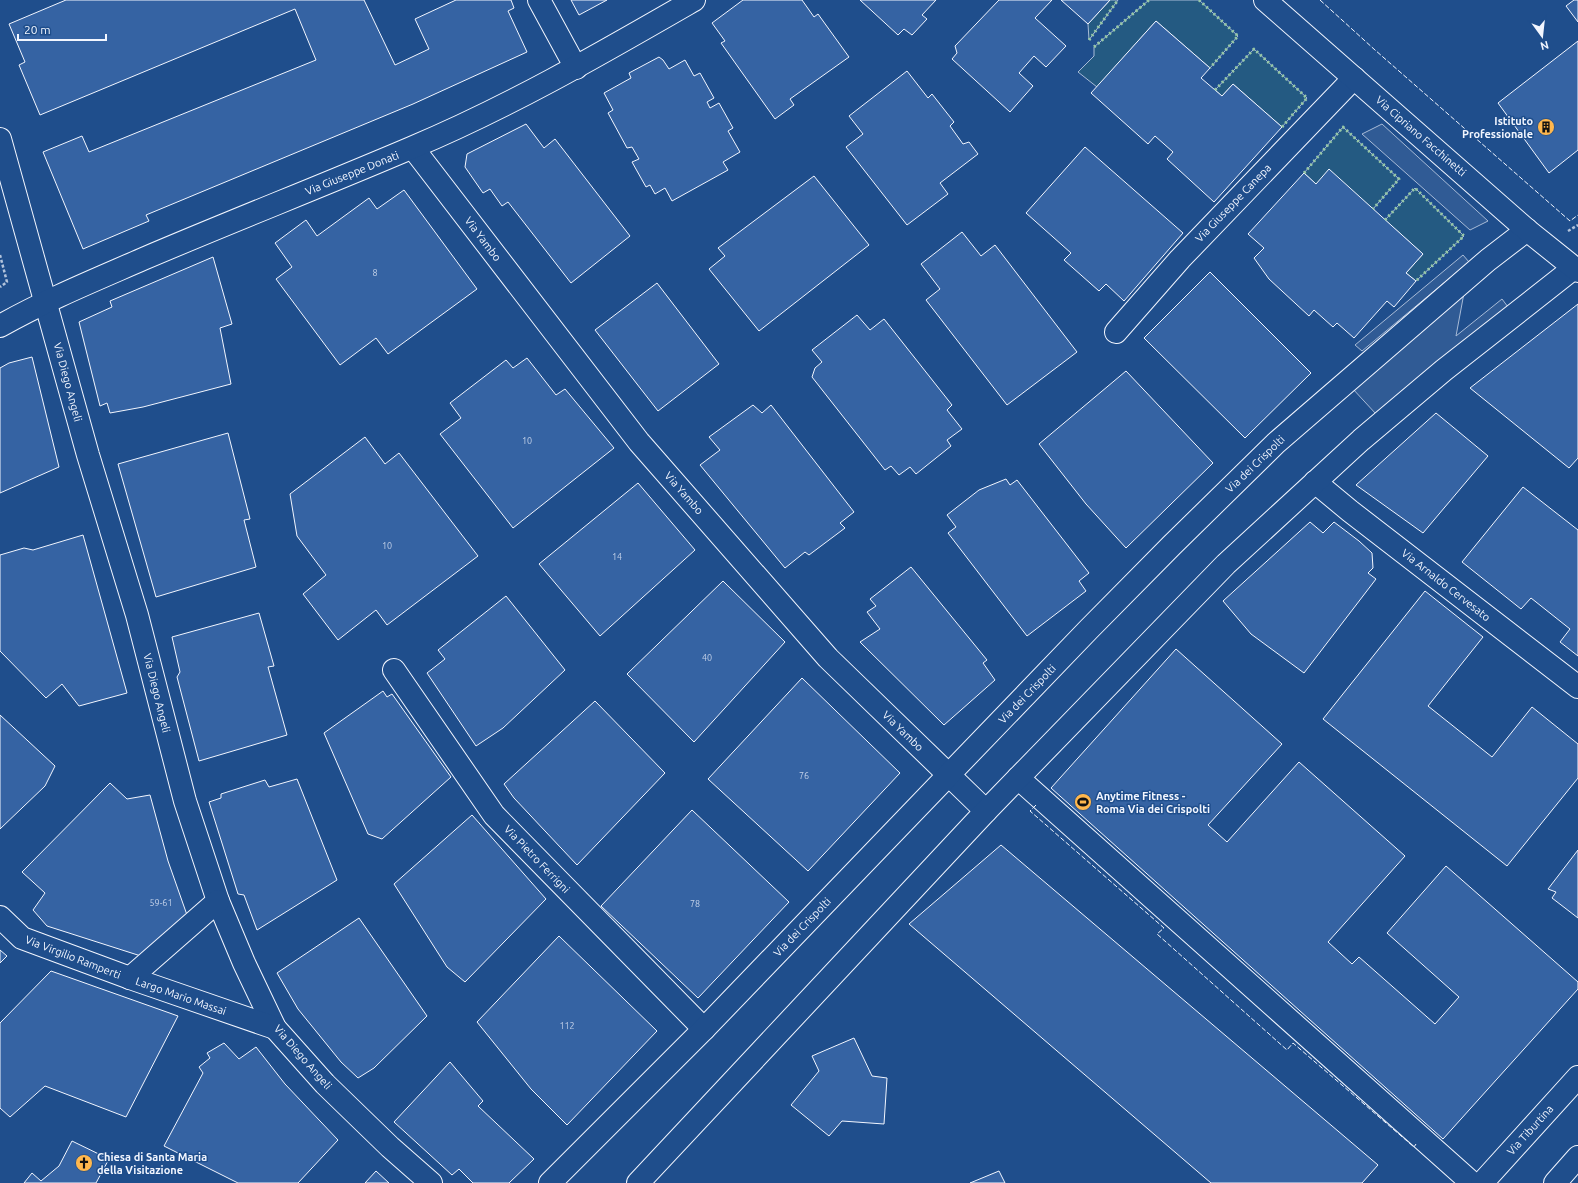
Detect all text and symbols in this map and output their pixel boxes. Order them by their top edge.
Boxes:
scale bar [18,16,106,42]
north arrow [1522,16,1562,56]
text: 20 m [24,23,51,36]
text: N [1539,39,1550,53]
street label: Via Cipriano Facchinetti [1373,94,1469,178]
place label: Istituto Professionale [1462,115,1533,140]
building icon: Istituto Professionale [1536,117,1556,137]
street label: Via Giuseppe Donati [303,149,401,197]
street label: Via Giuseppe Canepa [1193,162,1273,244]
street label: Via Yambo [463,215,503,263]
house number: 8 [372,268,378,278]
street label: Via Diego Angeli [52,341,84,423]
street label: Via dei Crispolti [1223,433,1287,495]
house number: 10 [522,436,532,446]
street label: Via Yambo [662,469,706,517]
house number: 10 [382,541,392,551]
street label: Via Arnaldo Cervesato [1399,547,1493,623]
house number: 14 [612,552,622,562]
street label: Via Diego Angeli [141,652,173,734]
house number: 40 [702,653,712,663]
street label: Via dei Crispolti [996,662,1058,726]
street label: Via Yambo [880,709,926,753]
house number: 76 [799,771,809,781]
place label: Anytime Fitness - Roma Via dei Crispolti [1096,790,1210,815]
sports icon: Anytime Fitness - Roma Via dei Crispolti [1073,792,1093,812]
street label: Via Pietro Ferrigni [502,823,572,895]
street label: Via dei Crispolti [771,895,833,959]
house number: 59-61 [150,898,172,908]
house number: 78 [690,899,700,909]
street label: Via Virgilio Ramperti [23,933,123,981]
street label: Largo Mario Massai [134,975,228,1017]
house number: 112 [559,1021,575,1031]
street label: Via Diego Angeli [272,1022,334,1092]
street label: Via Tiburtina [1504,1103,1556,1157]
place label: Chiesa di Santa Maria della Visitazione [97,1151,207,1176]
church icon: Chiesa di Santa Maria della Visitazione [74,1153,94,1173]

